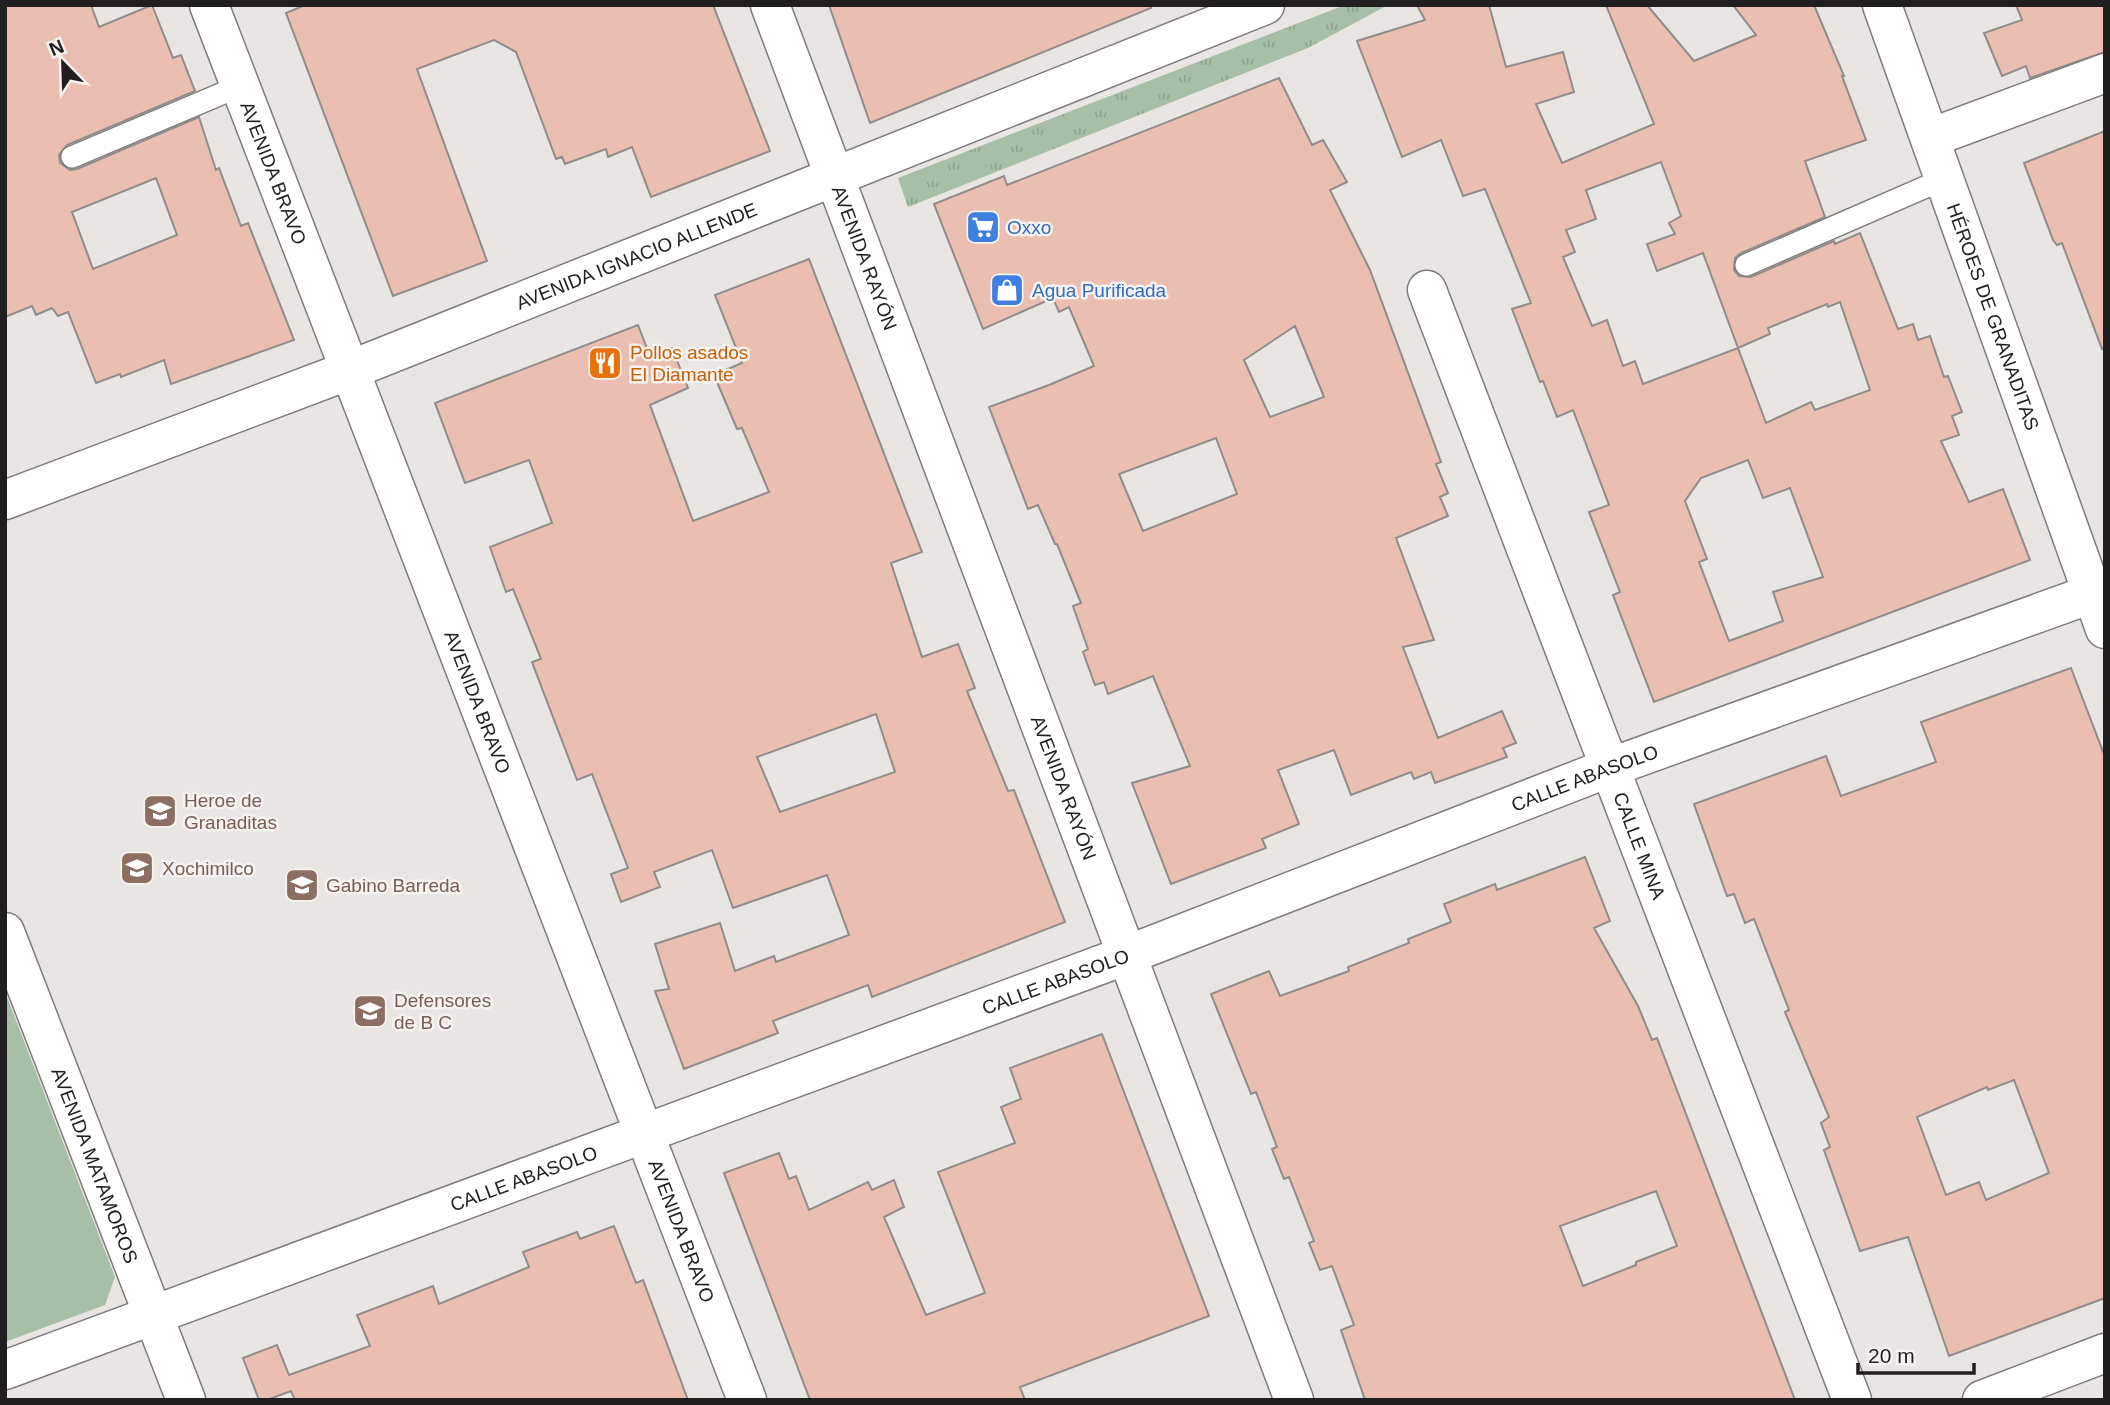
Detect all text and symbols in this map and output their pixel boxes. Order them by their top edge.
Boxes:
north arrow [28,28,98,98]
text: N [46,35,67,60]
street label: AVENIDA BRAVO [236,99,310,248]
street label: AVENIDA RAYÓN [828,183,901,333]
street label: AVENIDA IGNACIO ALLENDE [513,199,760,314]
street label: HÉROES DE GRANADITAS [1943,201,2043,433]
supermarket icon: Oxxo [964,208,1002,246]
place label: Oxxo [1007,217,1051,238]
shop icon: Agua Purificada [988,271,1026,309]
place label: Agua Purificada [1032,280,1167,301]
place label: Pollos asados El Diamante [630,342,748,385]
restaurant icon: Pollos asados El Diamante [586,344,624,382]
street label: AVENIDA BRAVO [440,628,514,777]
street label: AVENIDA RAYÓN [1027,713,1100,863]
street label: CALLE ABASOLO [1508,741,1661,816]
street label: CALLE MINA [1609,789,1669,903]
place label: Heroe de Granaditas [184,790,277,833]
school or university icon: Heroe de Granaditas [141,792,179,830]
school or university icon: Xochimilco [118,849,156,887]
place label: Xochimilco [162,858,254,879]
school or university icon: Gabino Barreda [283,866,321,904]
place label: Gabino Barreda [326,875,461,896]
street label: CALLE ABASOLO [979,945,1132,1019]
place label: Defensores de B C [394,990,491,1033]
school or university icon: Defensores de B C [351,992,389,1030]
street label: AVENIDA MATAMOROS [47,1065,142,1266]
street label: CALLE ABASOLO [447,1142,600,1215]
street label: AVENIDA BRAVO [644,1157,718,1306]
scale bar [1858,1332,1974,1376]
text: 20 m [1868,1344,1915,1367]

